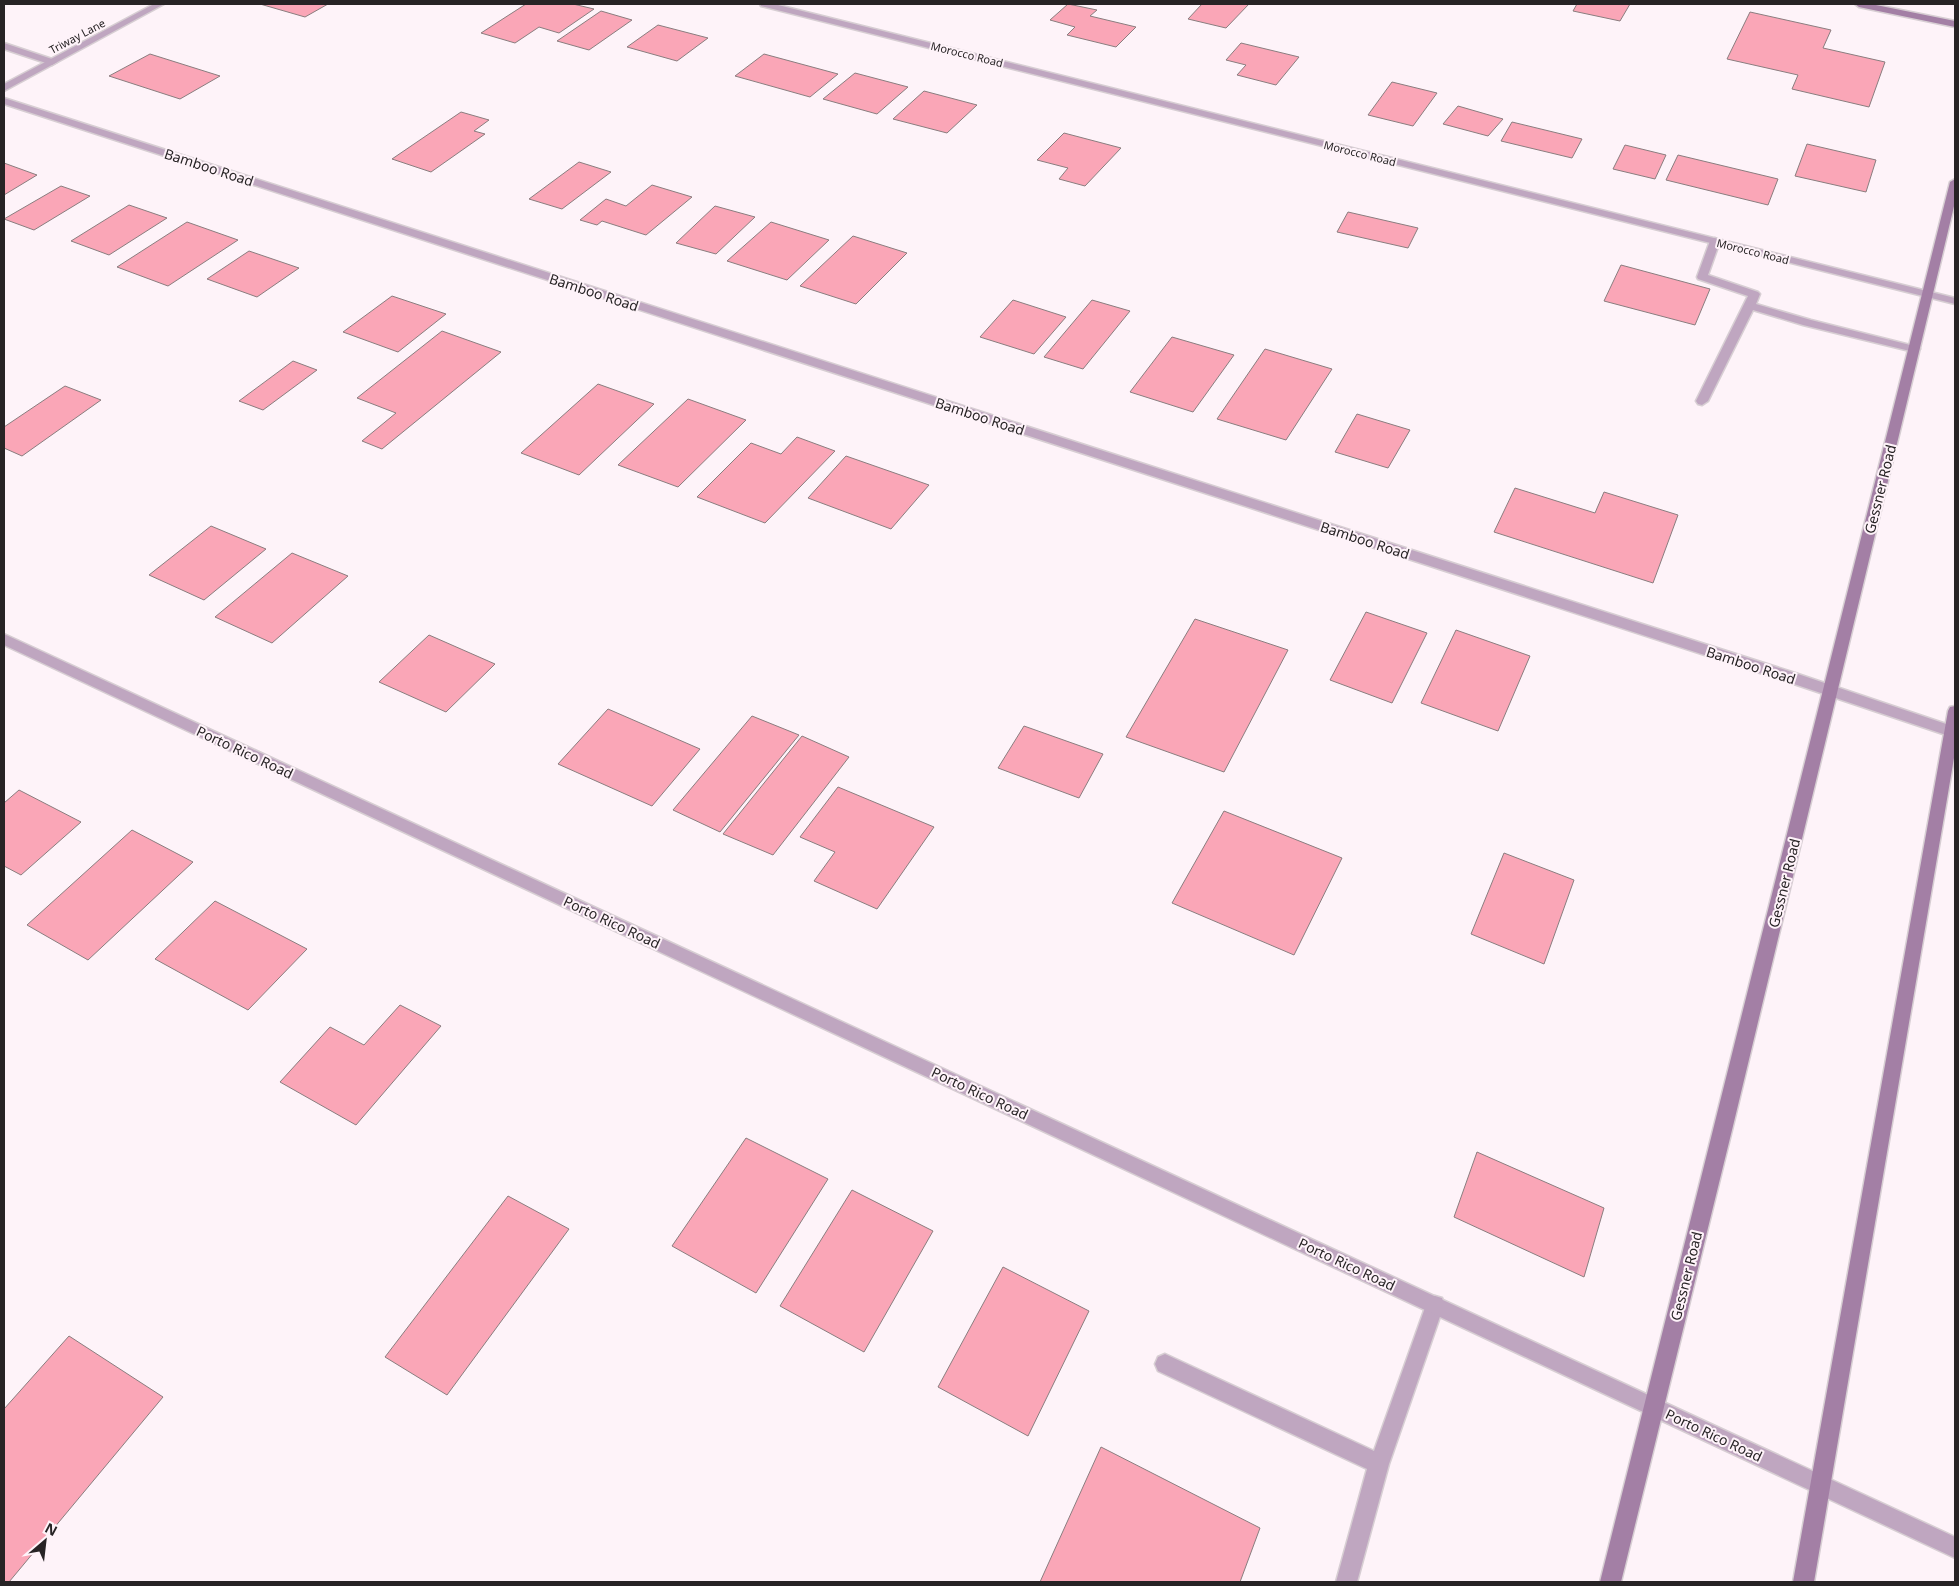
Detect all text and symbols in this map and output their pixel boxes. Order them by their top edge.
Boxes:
street label: Triway Lane [46,15,108,57]
street label: Morocco Road [929,38,1005,70]
street label: Morocco Road [1322,137,1398,169]
street label: Bamboo Road [162,144,256,190]
street label: Morocco Road [1715,235,1791,267]
street label: Bamboo Road [547,269,641,315]
street label: Bamboo Road [933,393,1027,439]
street label: Gessner Road [1860,442,1900,536]
street label: Bamboo Road [1318,517,1412,563]
street label: Bamboo Road [1704,642,1798,688]
street label: Porto Rico Road [194,721,296,783]
street label: Gessner Road [1764,836,1804,930]
street label: Porto Rico Road [561,891,663,953]
street label: Porto Rico Road [929,1062,1031,1124]
street label: Gessner Road [1666,1229,1706,1323]
street label: Porto Rico Road [1296,1233,1398,1295]
street label: Porto Rico Road [1663,1404,1765,1466]
north arrow [20,1516,70,1566]
text: N [42,1518,61,1540]

